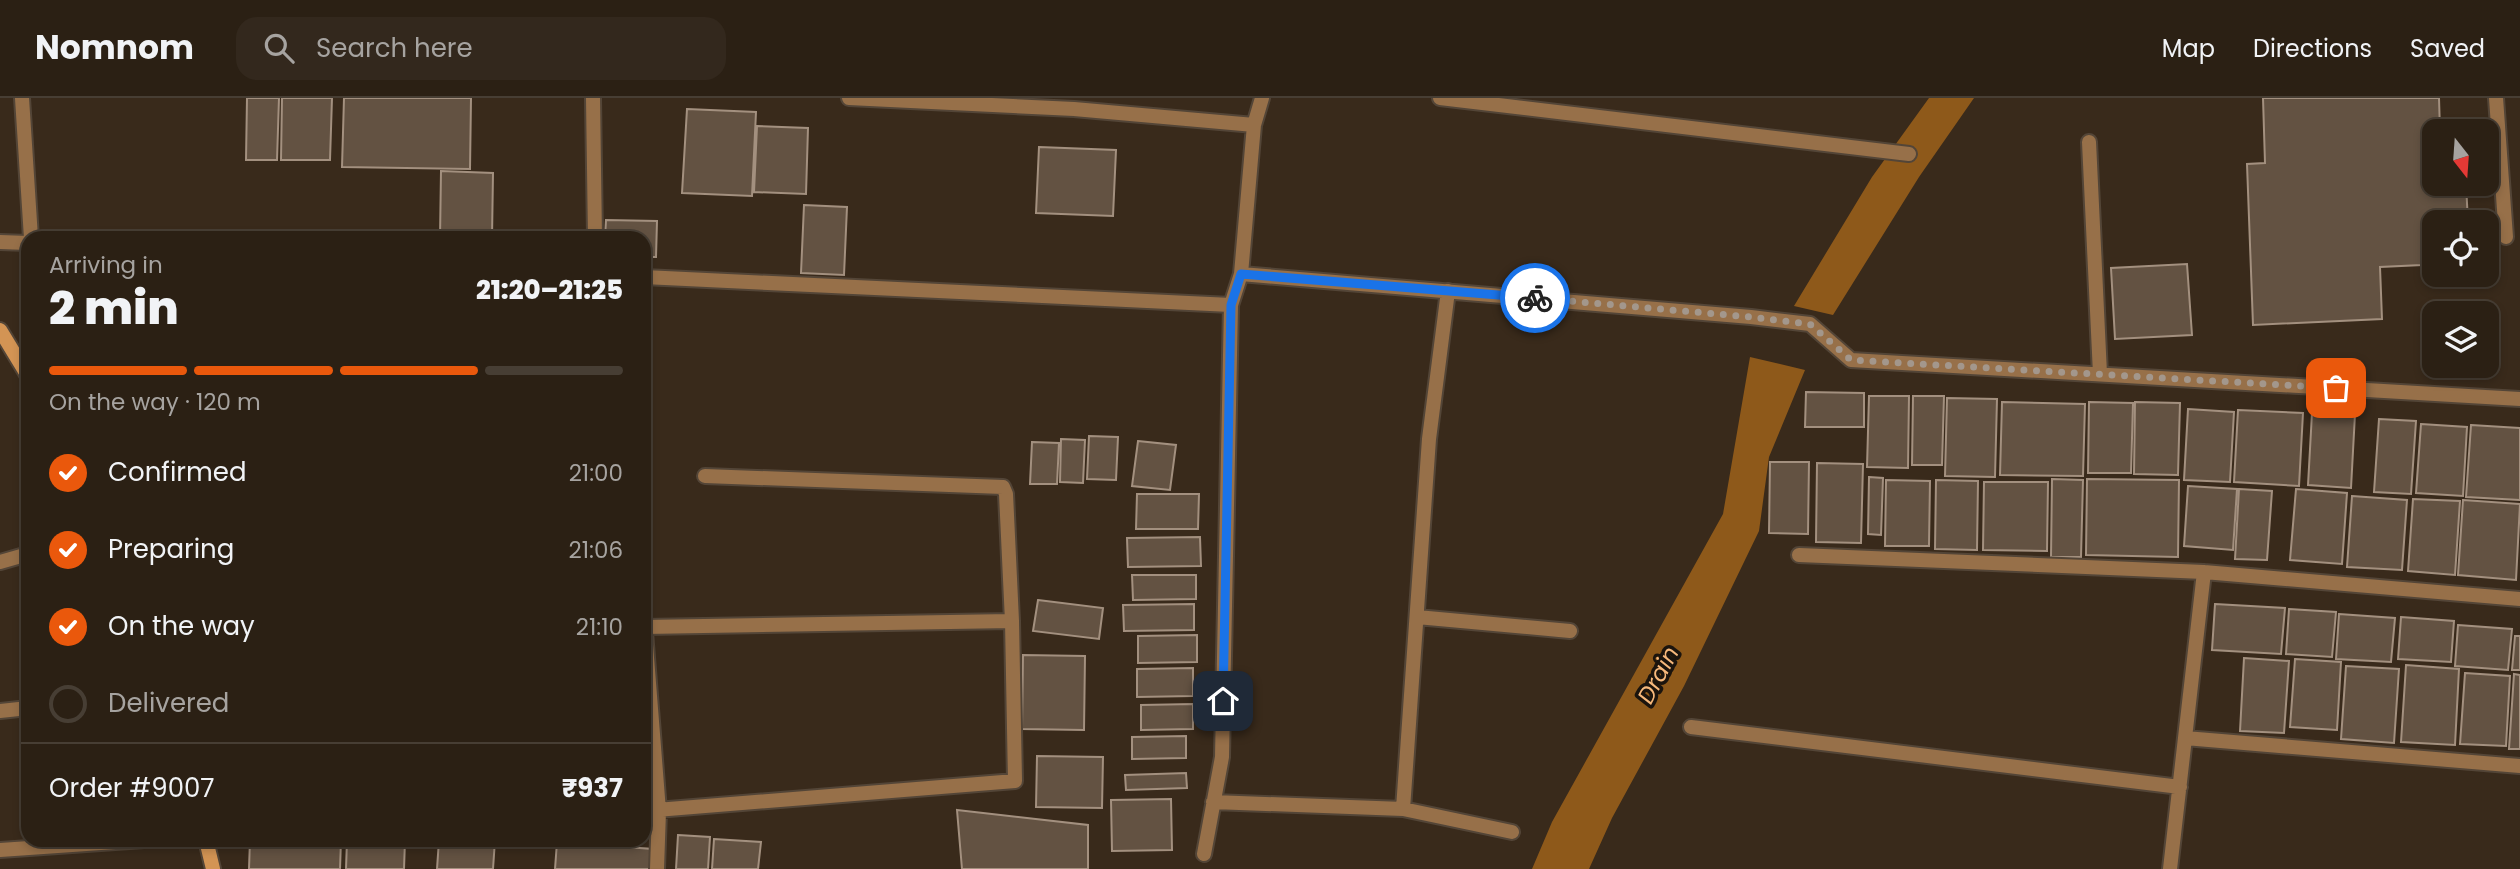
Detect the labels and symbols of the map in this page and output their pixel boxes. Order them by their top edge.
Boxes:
north arrow [2422,119,2499,196]
courier [1500,263,1570,333]
pin [2306,358,2366,418]
water label: Drain [1630,641,1686,709]
pin [1193,671,1253,731]

